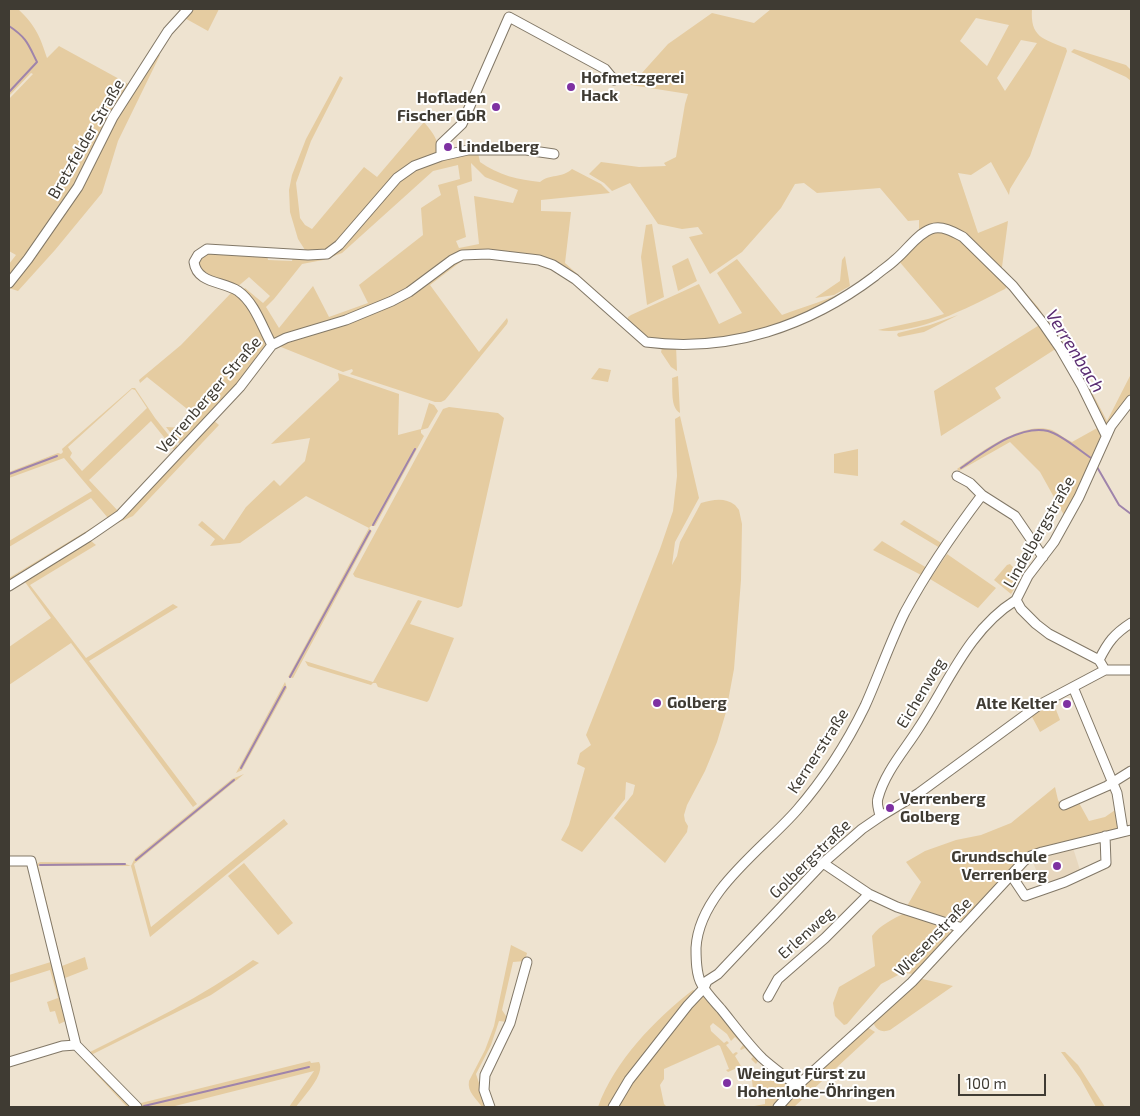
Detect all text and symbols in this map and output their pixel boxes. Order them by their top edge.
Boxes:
place label: Hofmetzgerei Hack [581,68,684,106]
street label: Bretzfelder Straße [44,75,128,203]
marker: Hofmetzgerei Hack [565,81,577,93]
place label: Hofladen Fischer GbR [397,88,486,126]
marker: Hofladen Fischer GbR [490,101,502,113]
place label: Lindelberg [458,137,539,157]
marker: Lindelberg [442,141,454,153]
water label: Verrenbach [1041,305,1109,397]
street label: Verrenberger Straße [153,332,265,458]
street label: Lindelbergstraße [999,473,1079,591]
street label: Eichenweg [893,654,949,732]
place label: Golberg [667,693,727,713]
place label: Alte Kelter [976,694,1057,714]
marker: Golberg [651,697,663,709]
marker: Alte Kelter [1061,698,1073,710]
street label: Kernerstraße [783,705,853,797]
place label: Verrenberg Golberg [900,789,985,827]
marker: Verrenberg Golberg [884,802,896,814]
street label: Golbergstraße [765,815,855,903]
place label: Grundschule Verrenberg [951,847,1047,885]
marker: Grundschule Verrenberg [1051,860,1063,872]
street label: Wiesenstraße [890,893,976,981]
street label: Erlenweg [774,903,838,963]
place label: Weingut Fürst zu Hohenlohe-Öhringen [737,1064,895,1102]
scale bar [960,1064,1048,1096]
text: 100 m [966,1074,1007,1092]
marker: Weingut Fürst zu Hohenlohe-Öhringen [721,1077,733,1089]

